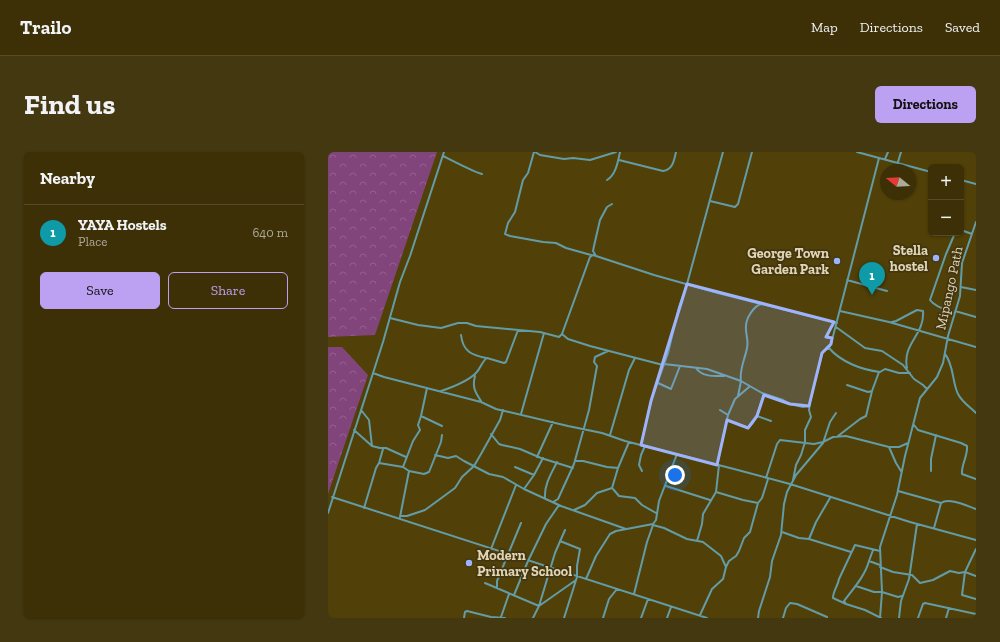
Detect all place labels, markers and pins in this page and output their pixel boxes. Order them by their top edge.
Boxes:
place label: Stella hostel [890,242,928,275]
place label: George Town Garden Park [747,245,830,278]
marker: Stella hostel [931,253,941,263]
marker: George Town Garden Park [832,256,842,266]
pin: 1 [859,262,885,295]
place label: Modern Primary School [477,547,572,580]
marker: Modern Primary School [464,558,474,568]

